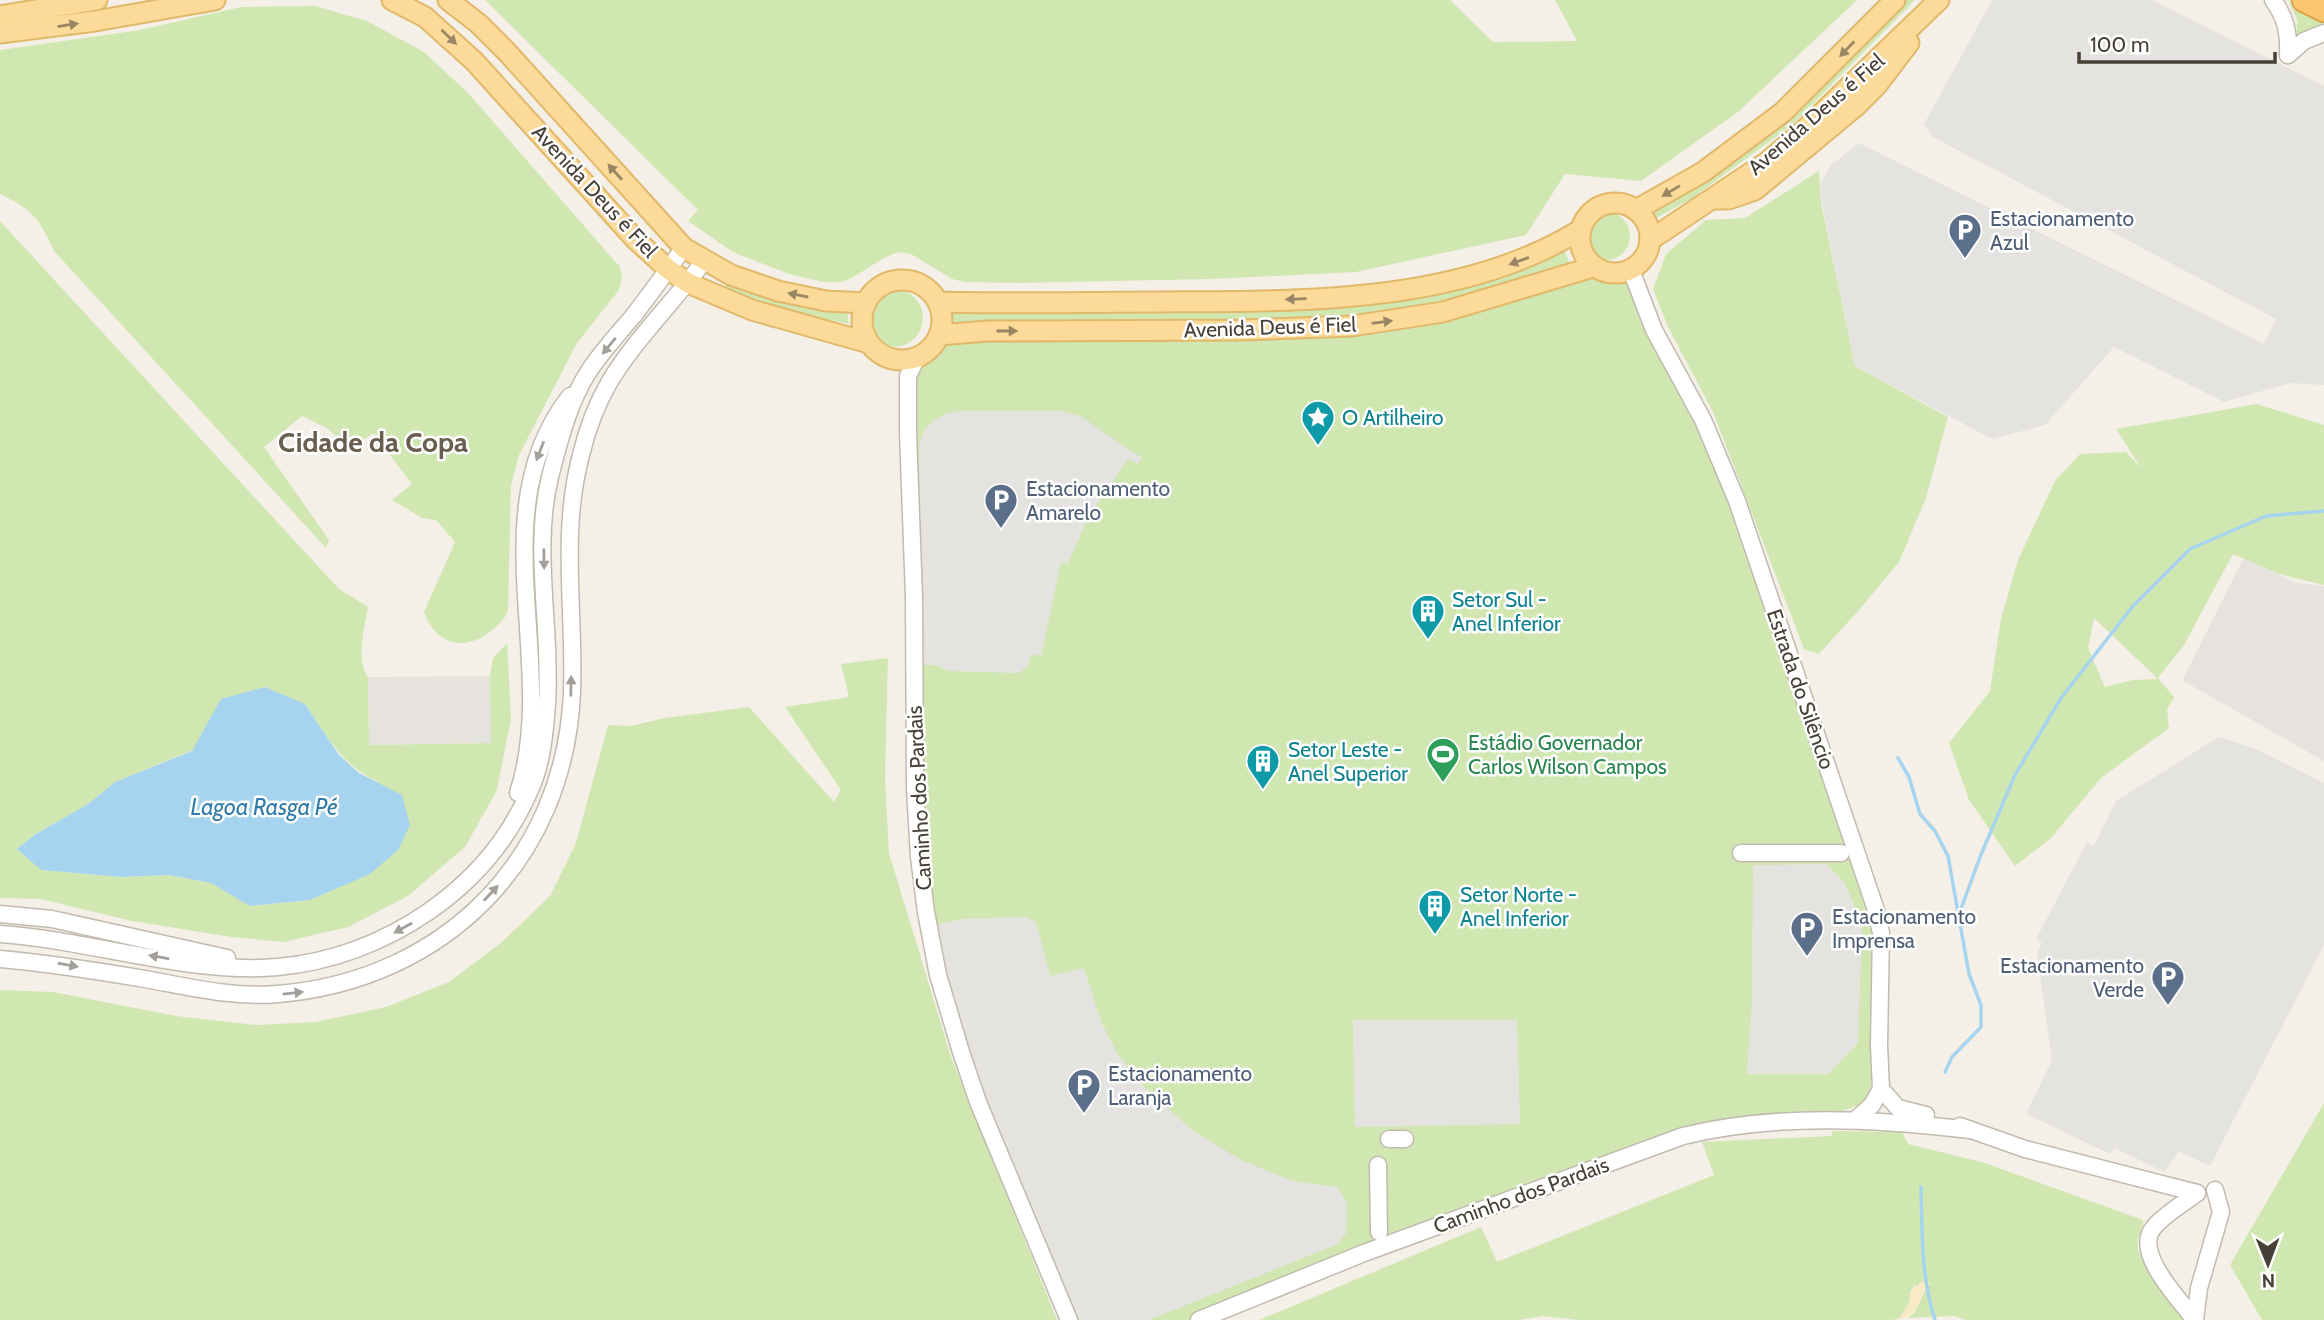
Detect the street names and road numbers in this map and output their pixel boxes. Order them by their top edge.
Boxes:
street label: Avenida Deus é Fiel [1743,48,1889,180]
street label: Avenida Deus é Fiel [527,119,663,263]
street label: Avenida Deus é Fiel [1183,311,1357,343]
street label: Estrada do Silêncio [1762,606,1840,772]
street label: Caminho dos Pardais [902,705,936,891]
street label: Caminho dos Pardais [1430,1152,1612,1238]

